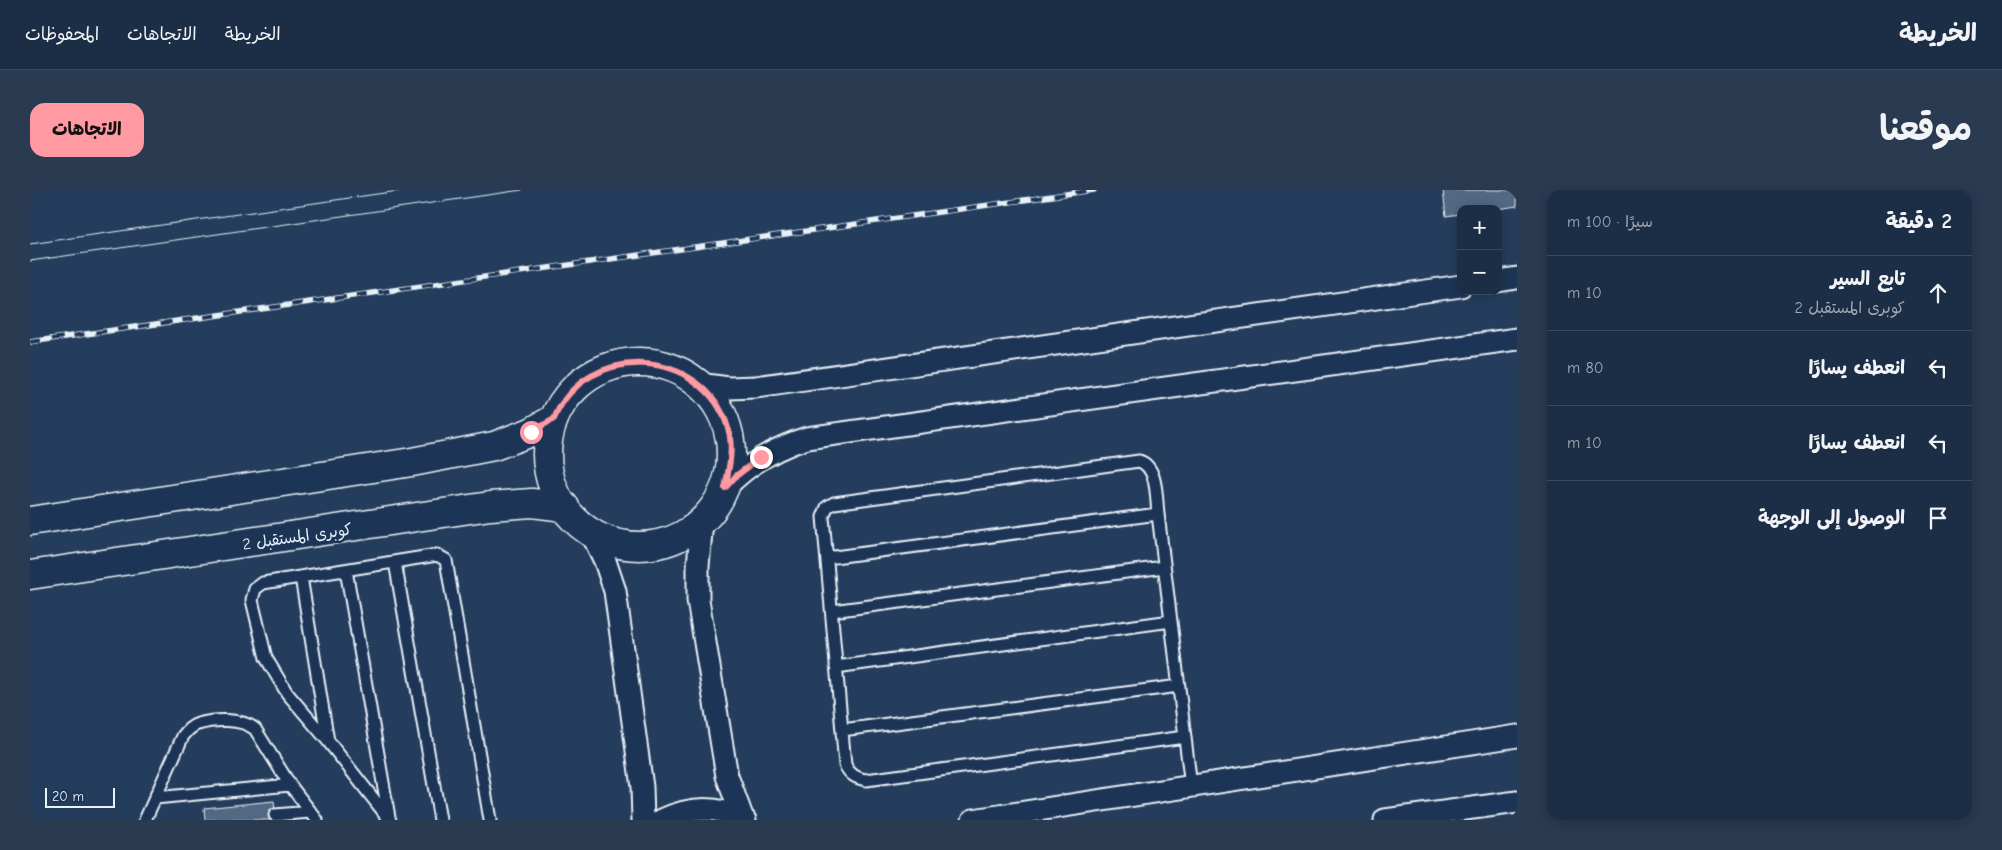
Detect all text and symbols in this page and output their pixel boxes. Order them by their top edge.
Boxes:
text: الخريطة [1899,19,1977,47]
text: المحفوظات [25,24,99,45]
text: الاتجاهات [127,24,197,45]
text: الخريطة [225,24,281,45]
button: الاتجاهات [30,103,144,157]
text: موقعنا [1879,108,1972,149]
map controls [1457,205,1502,295]
button: + [1457,205,1502,250]
text: 2 دقيقة [1886,209,1952,233]
text: سيرًا · 100 m [1567,213,1653,231]
button: − [1457,250,1502,295]
text: تابع السير [1831,268,1905,290]
icon: ahead [1924,279,1952,307]
text: 10 m [1567,284,1602,302]
text: كوبرى المستقبل 2 [1795,299,1905,317]
icon: left [1924,354,1952,382]
text: انعطف يسارًا [1808,357,1905,379]
text: 80 m [1567,359,1604,377]
route start [520,421,543,444]
icon: left [1924,429,1952,457]
text: انعطف يسارًا [1808,432,1905,454]
text: 10 m [1567,434,1602,452]
route end [750,446,773,469]
icon: arrive [1924,504,1952,532]
text: الوصول إلى الوجهة [1758,507,1905,529]
street label: كوبرى المستقبل 2 [241,520,353,555]
scale bar [45,785,115,808]
text: 20 m [52,788,84,805]

